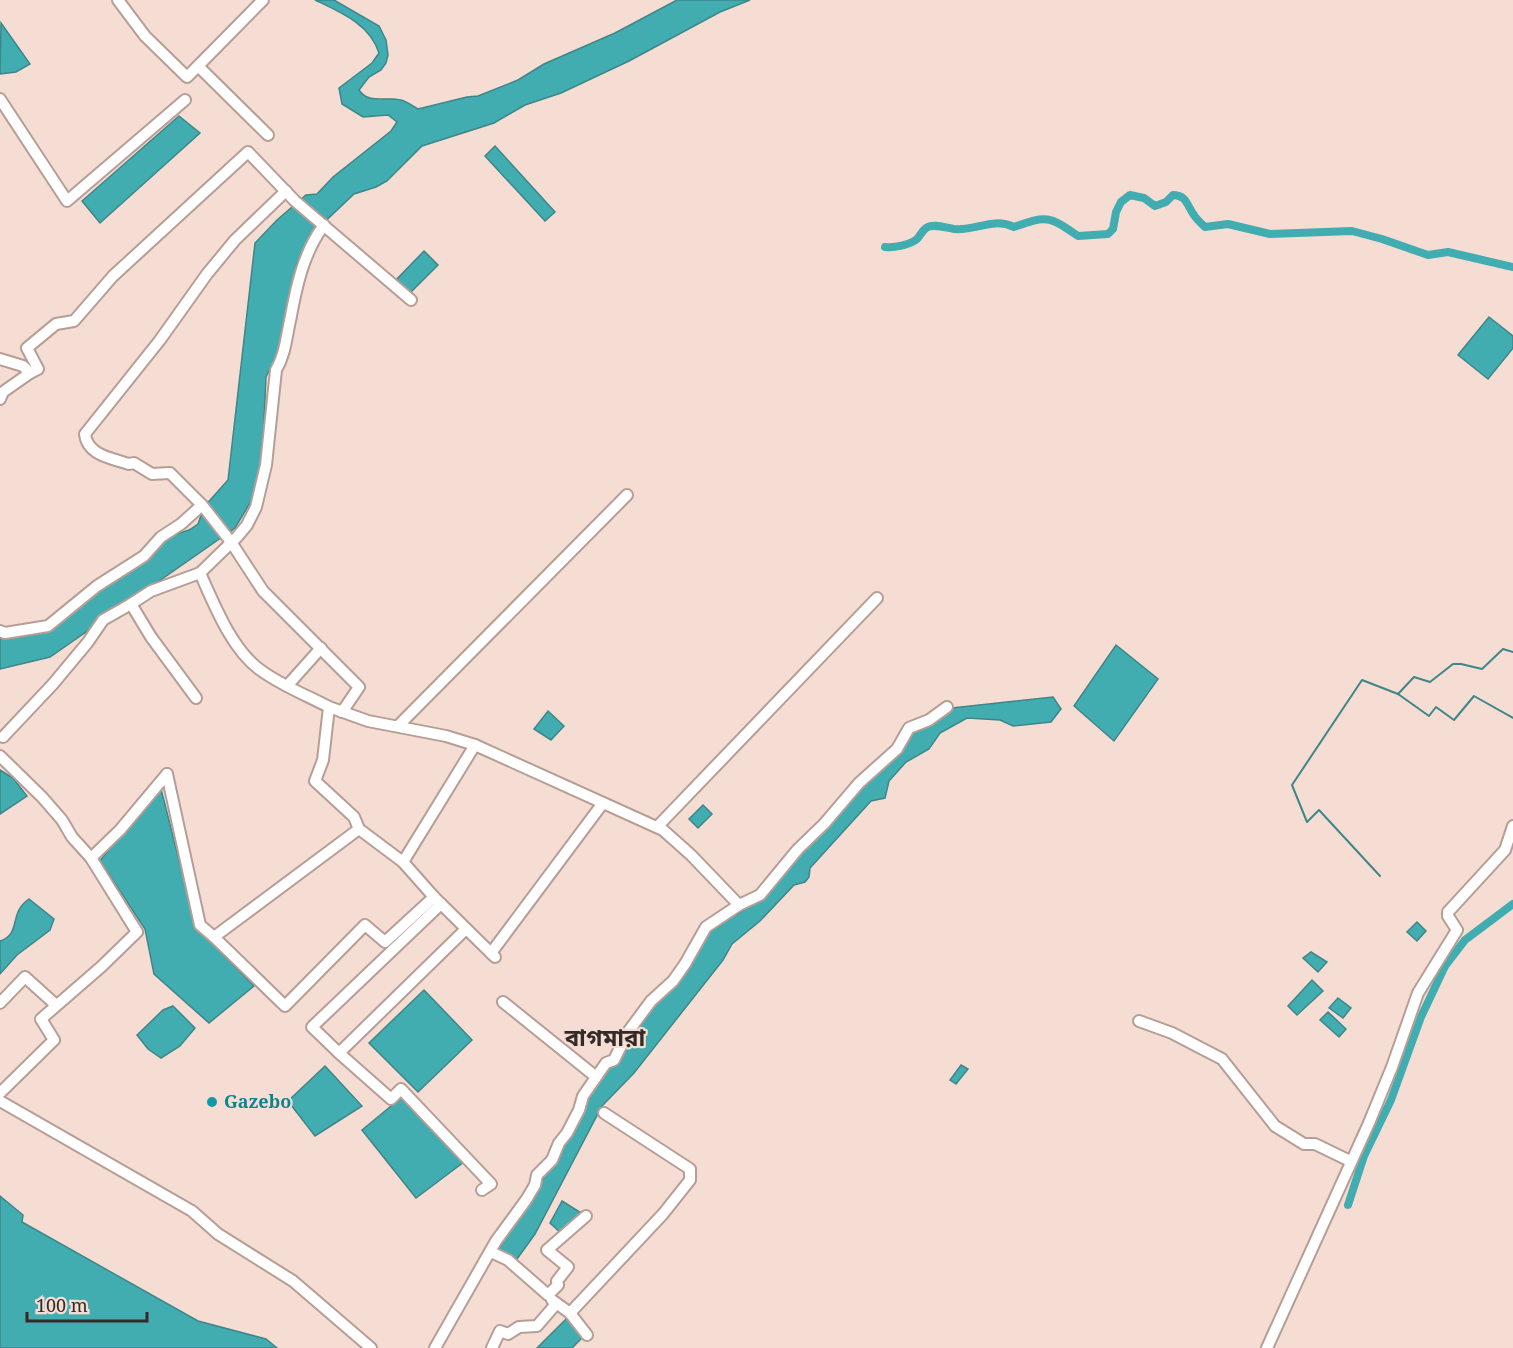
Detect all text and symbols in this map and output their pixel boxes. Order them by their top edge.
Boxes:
district label: বাগমারা [564,1020,647,1053]
place label: Gazebo [224,1089,291,1113]
marker: Gazebo [205,1095,219,1109]
scale bar [27,1285,147,1323]
text: 100 m [36,1293,88,1317]

